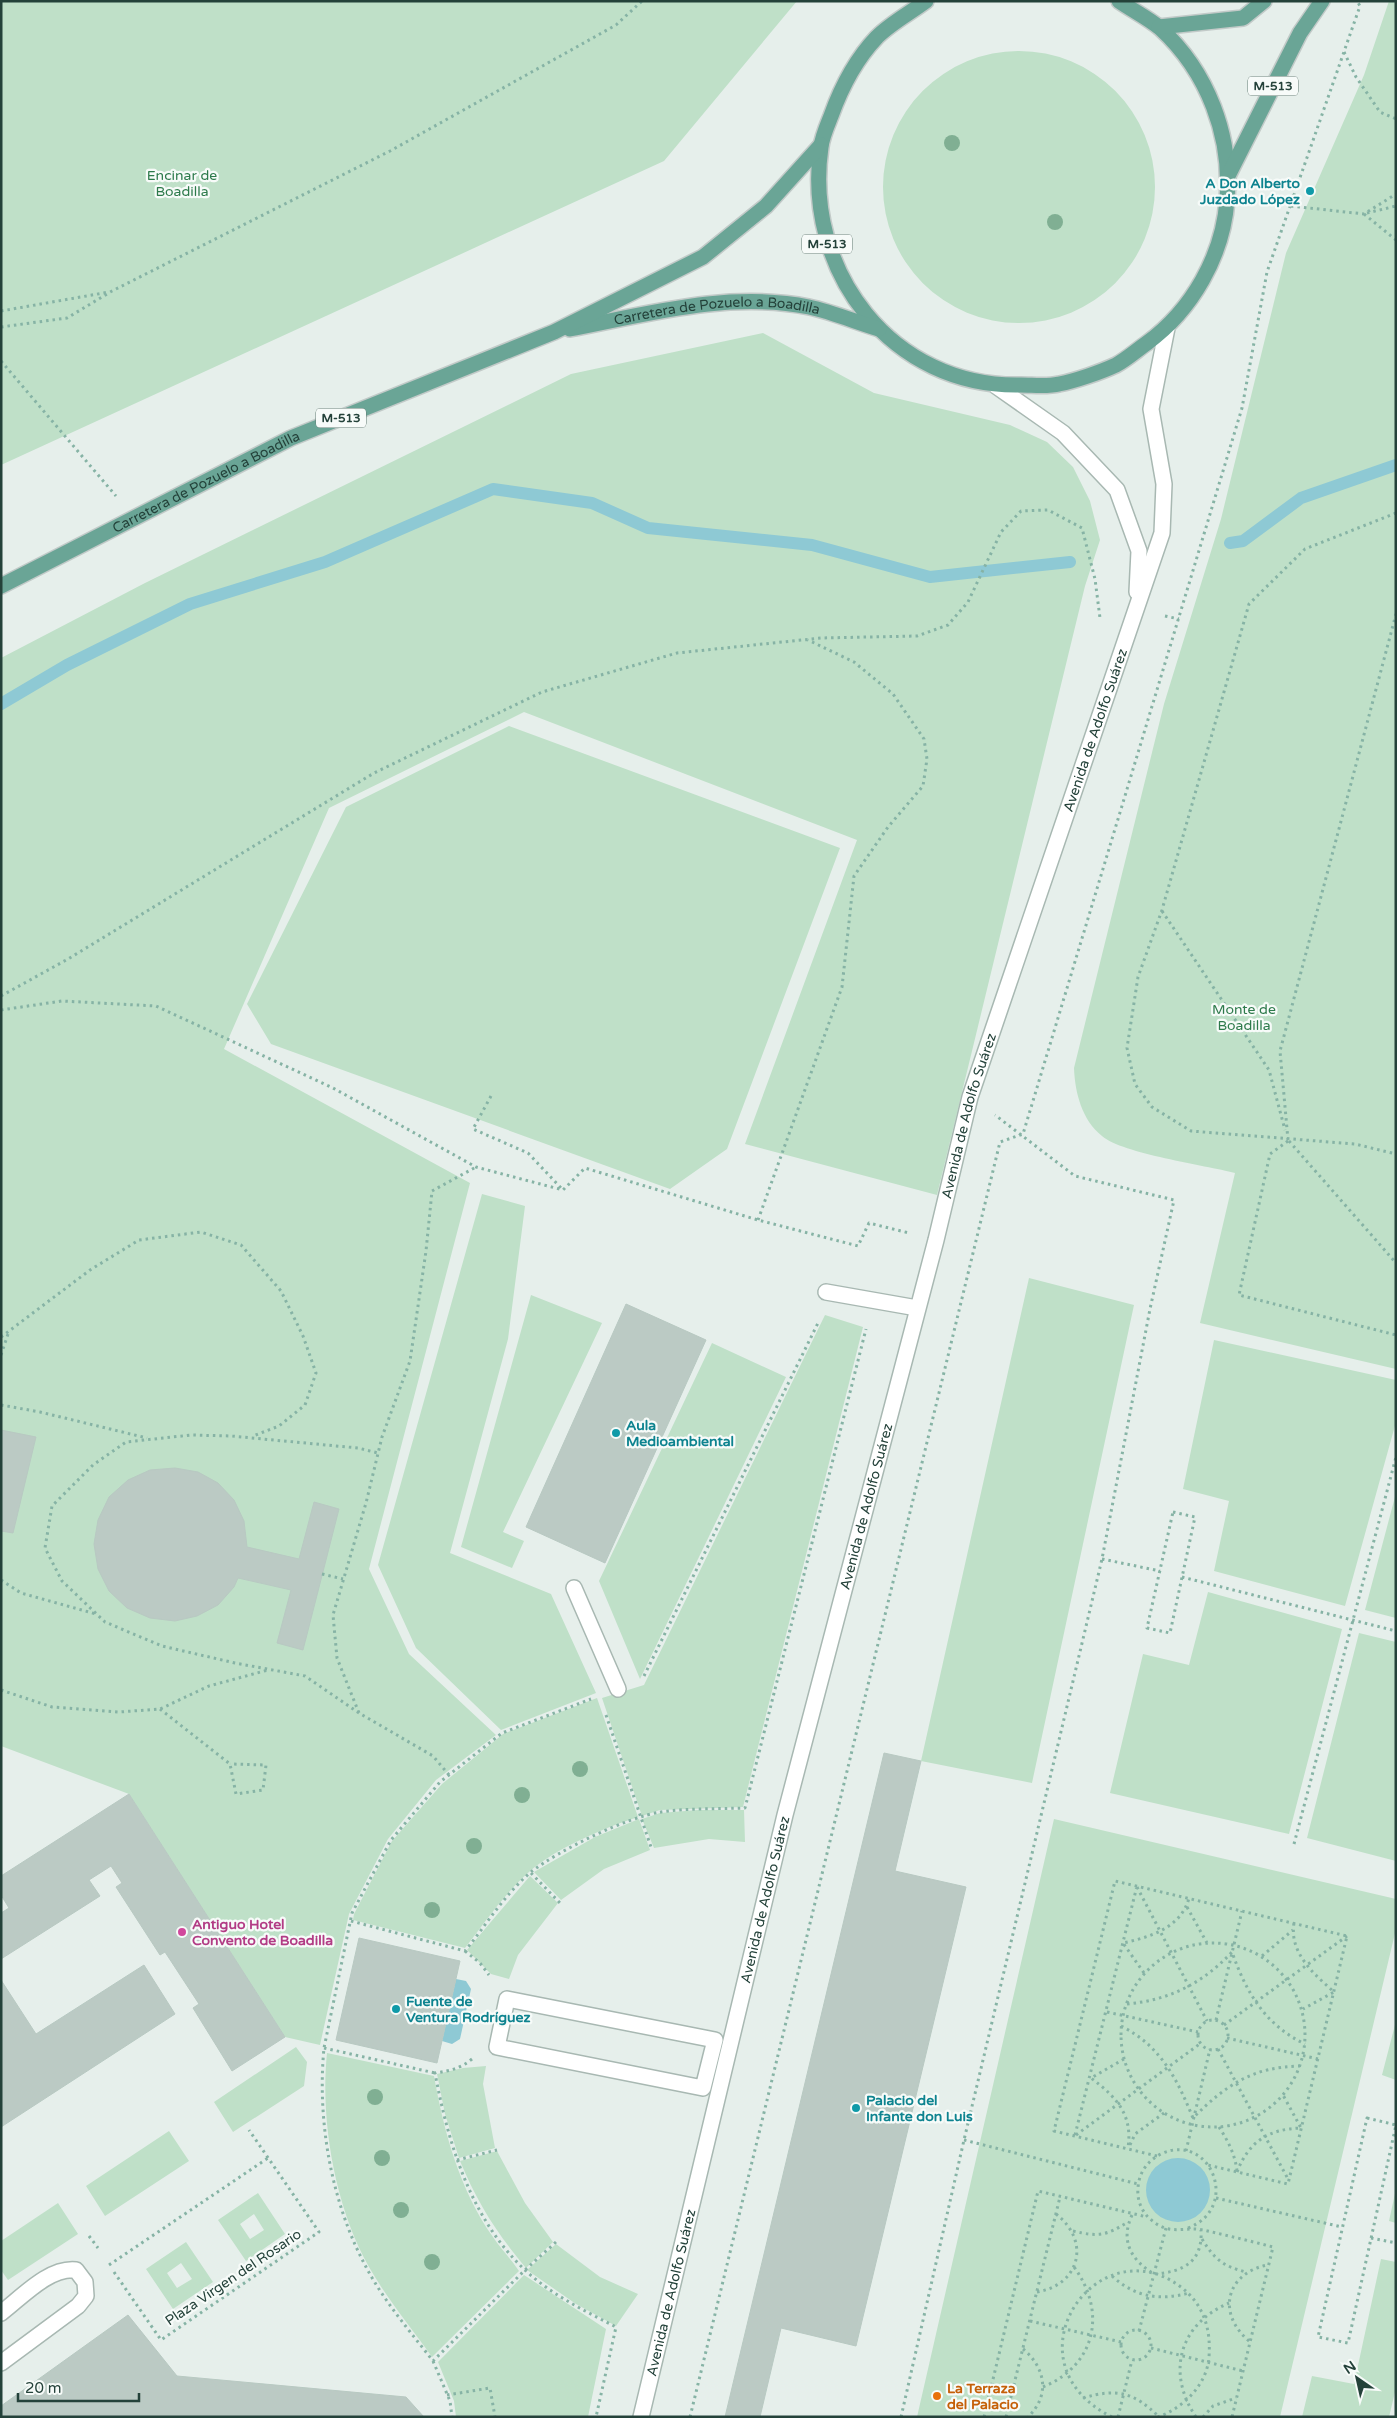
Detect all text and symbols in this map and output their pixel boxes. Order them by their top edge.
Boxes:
road number: M-513 [1248,76,1298,95]
park label: Encinar de Boadilla [147,167,217,200]
place label: A Don Alberto Juzdado López [1199,175,1300,208]
marker: A Don Alberto Juzdado López [1304,185,1316,197]
road number: M-513 [802,234,852,253]
street label: Carretera de Pozuelo a Boadilla [612,294,822,329]
road number: M-513 [316,408,366,428]
street label: Carretera de Pozuelo a Boadilla [110,427,302,537]
street label: Avenida de Adolfo Suárez [1060,646,1131,814]
park label: Monte de Boadilla [1212,1001,1276,1034]
street label: Avenida de Adolfo Suárez [938,1031,1000,1200]
place label: Aula Medioambiental [626,1417,734,1450]
street label: Avenida de Adolfo Suárez [837,1422,896,1592]
marker: Aula Medioambiental [610,1427,622,1439]
street label: Avenida de Adolfo Suárez [737,1814,793,1985]
place label: Antiguo Hotel Convento de Boadilla [192,1916,333,1949]
marker: Antiguo Hotel Convento de Boadilla [176,1926,188,1938]
place label: Fuente de Ventura Rodríguez [406,1993,530,2026]
marker: Fuente de Ventura Rodríguez [390,2003,402,2015]
place label: Palacio del Infante don Luis [866,2092,973,2125]
marker: Palacio del Infante don Luis [850,2102,862,2114]
street label: Avenida de Adolfo Suárez [643,2207,699,2378]
street label: Plaza Virgen del Rosario [162,2225,305,2329]
north arrow [1332,2353,1382,2403]
text: N [1341,2357,1359,2378]
scale bar [18,2370,139,2402]
text: 20 m [25,2379,62,2397]
place label: La Terraza del Palacio [947,2380,1019,2413]
marker: La Terraza del Palacio [931,2390,943,2402]

